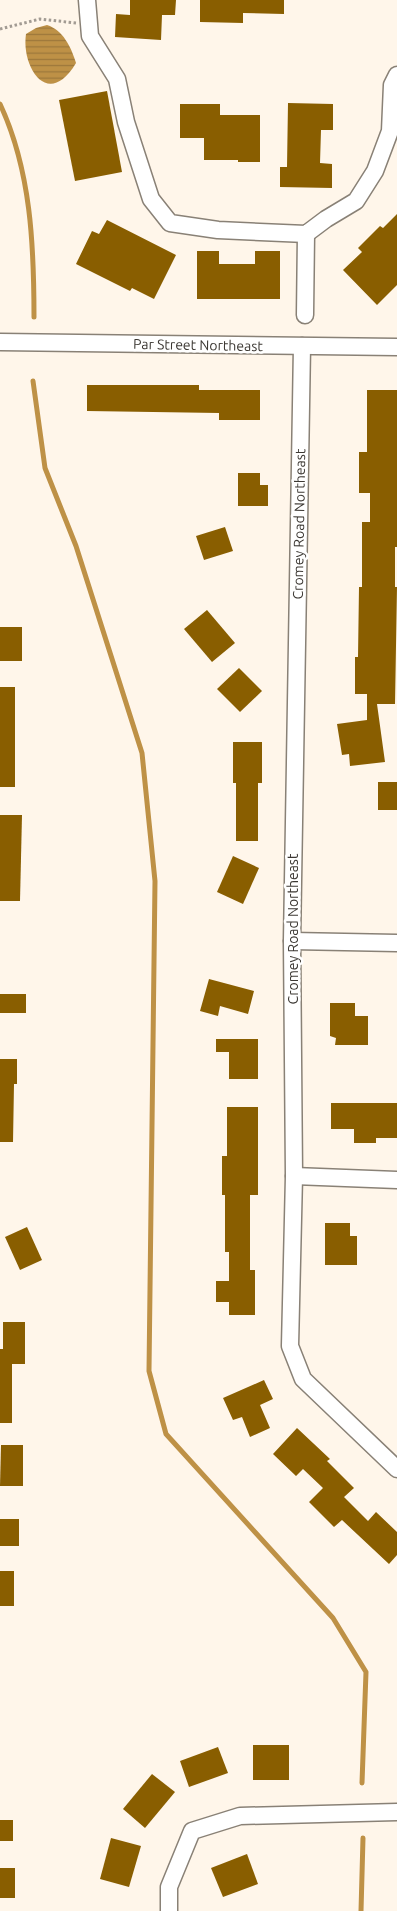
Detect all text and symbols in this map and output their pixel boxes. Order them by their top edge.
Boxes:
street label: Par Street Northeast [133,336,263,354]
street label: Cromey Road Northeast [290,448,308,600]
street label: Cromey Road Northeast [285,853,301,1004]

